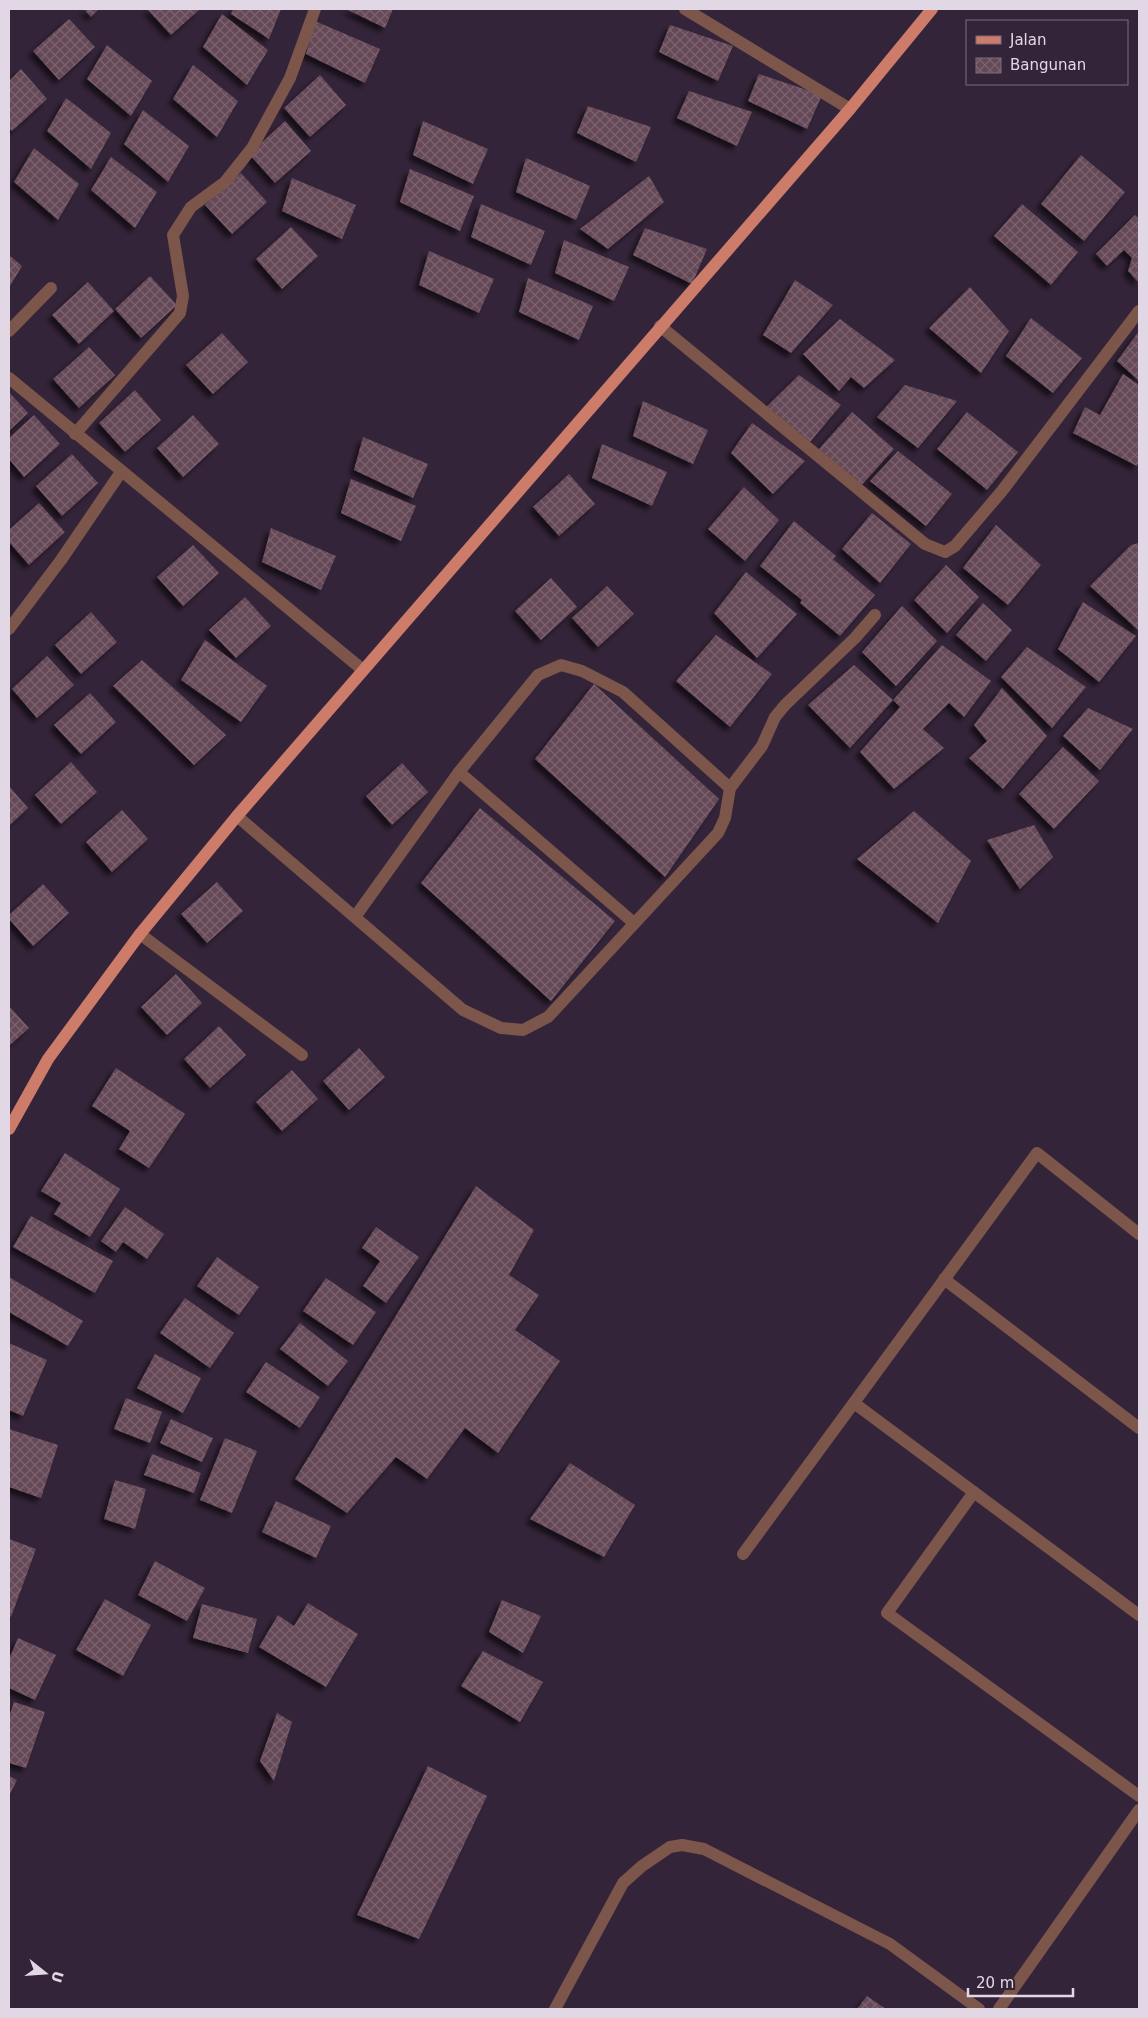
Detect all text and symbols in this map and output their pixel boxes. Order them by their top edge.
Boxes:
legend [966,20,1128,85]
text: Jalan [1009,31,1046,49]
text: Bangunan [1010,56,1086,74]
north arrow [20,1948,70,1998]
scale bar [968,1966,1073,1998]
text: U [48,1969,67,1985]
text: 20 m [976,1974,1014,1992]

